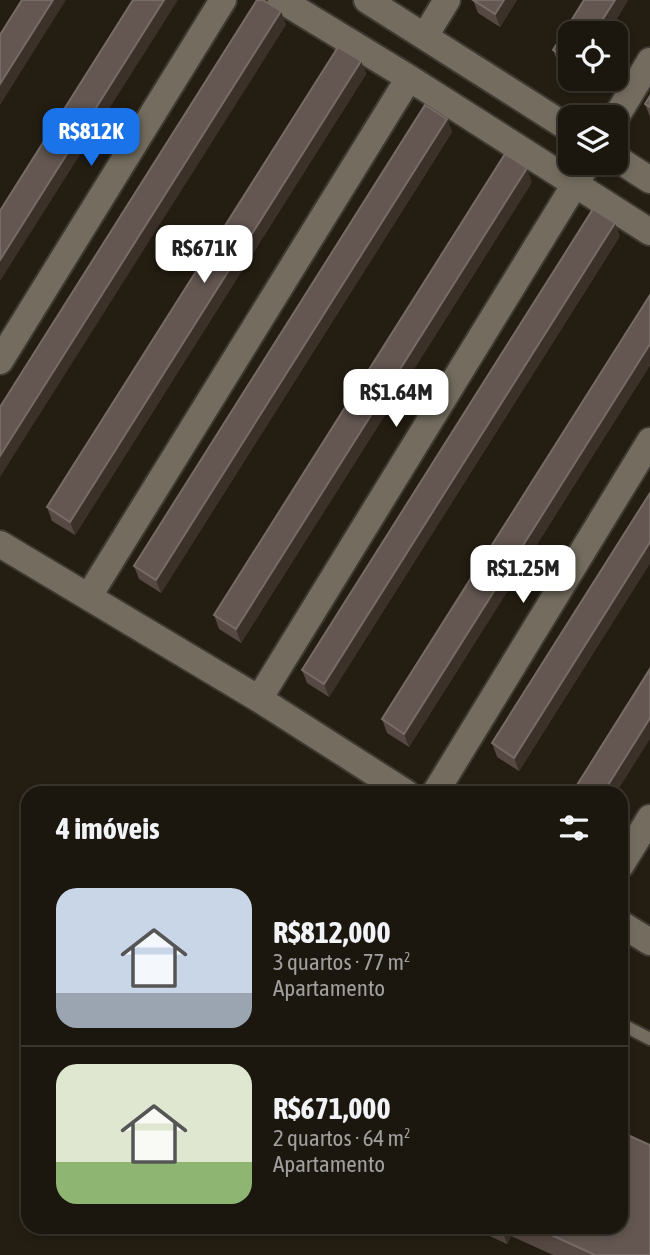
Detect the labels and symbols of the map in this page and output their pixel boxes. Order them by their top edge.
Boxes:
pin: R$812K [34,108,148,168]
pin: R$671K [147,226,261,285]
pin: R$1.64M [331,370,461,429]
pin: R$1.25M [458,546,588,605]

